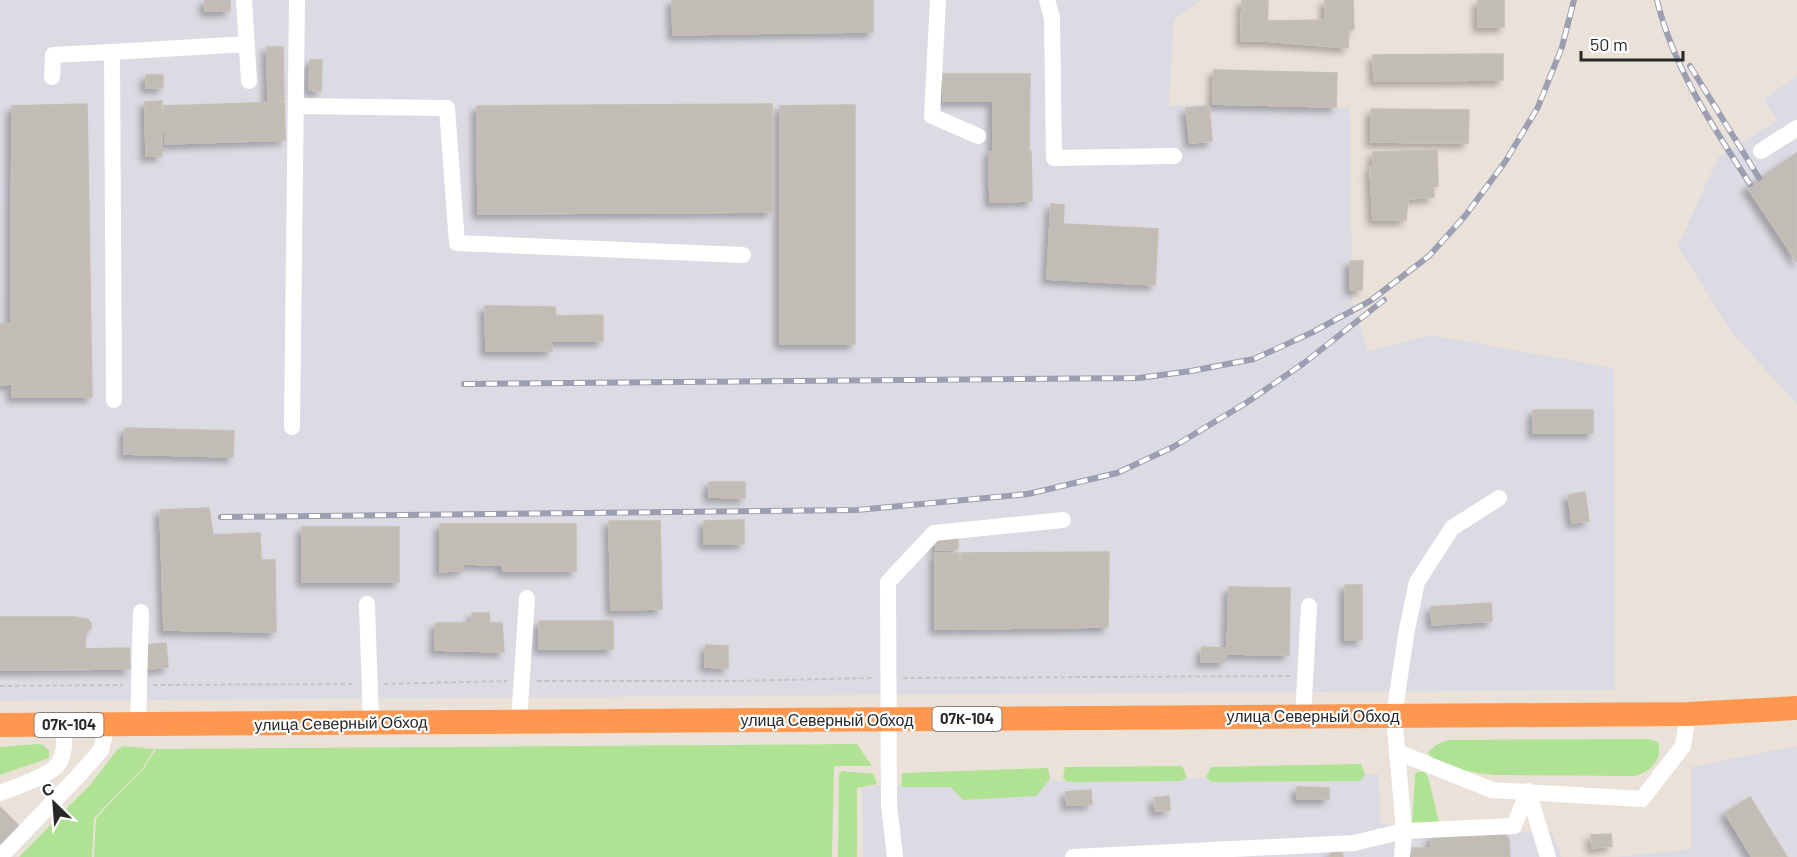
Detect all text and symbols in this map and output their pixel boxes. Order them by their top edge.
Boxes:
scale bar [1581,24,1683,62]
text: 50 m [1590,33,1628,55]
street label: улица Северный Обход [1226,706,1400,725]
road number: 07К-104 [932,707,1002,731]
street label: улица Северный Обход [740,710,914,729]
street label: улица Северный Обход [254,711,428,734]
road number: 07К-104 [34,713,104,737]
north arrow [24,773,84,833]
text: С [38,778,57,800]

